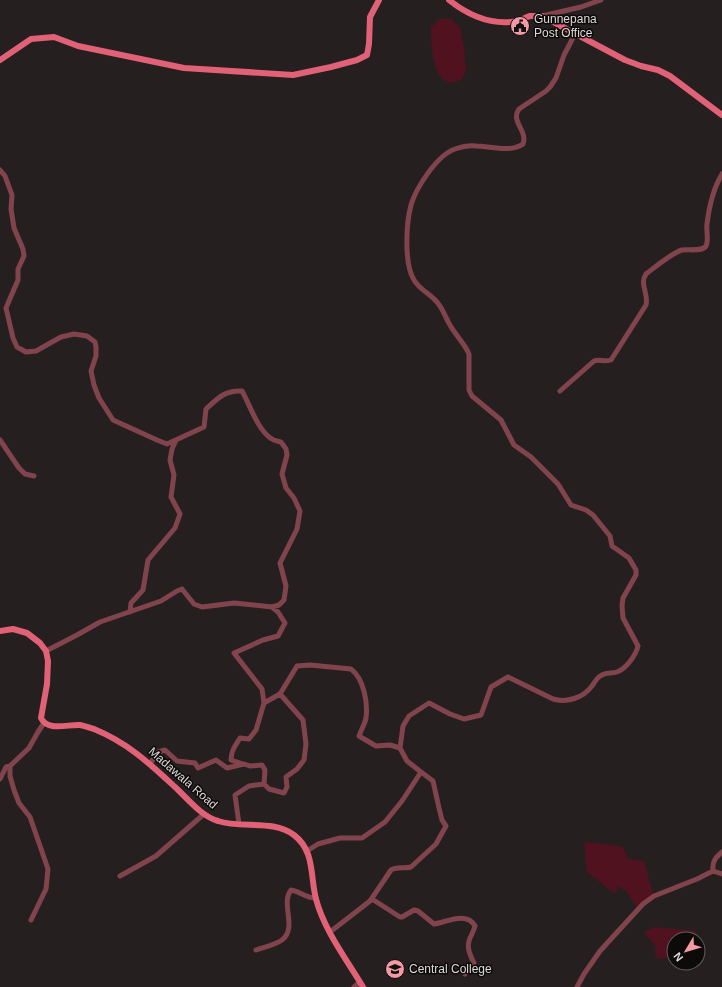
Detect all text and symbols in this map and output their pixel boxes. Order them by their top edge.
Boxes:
place label: Gunnepana Post Office [534,12,597,40]
public building icon: Gunnepana Post Office [509,15,531,37]
street label: Madawala Road [146,744,220,812]
north arrow [666,931,706,971]
text: N [671,950,685,964]
school or university icon: Central College [384,958,406,980]
place label: Central College [409,962,492,976]

